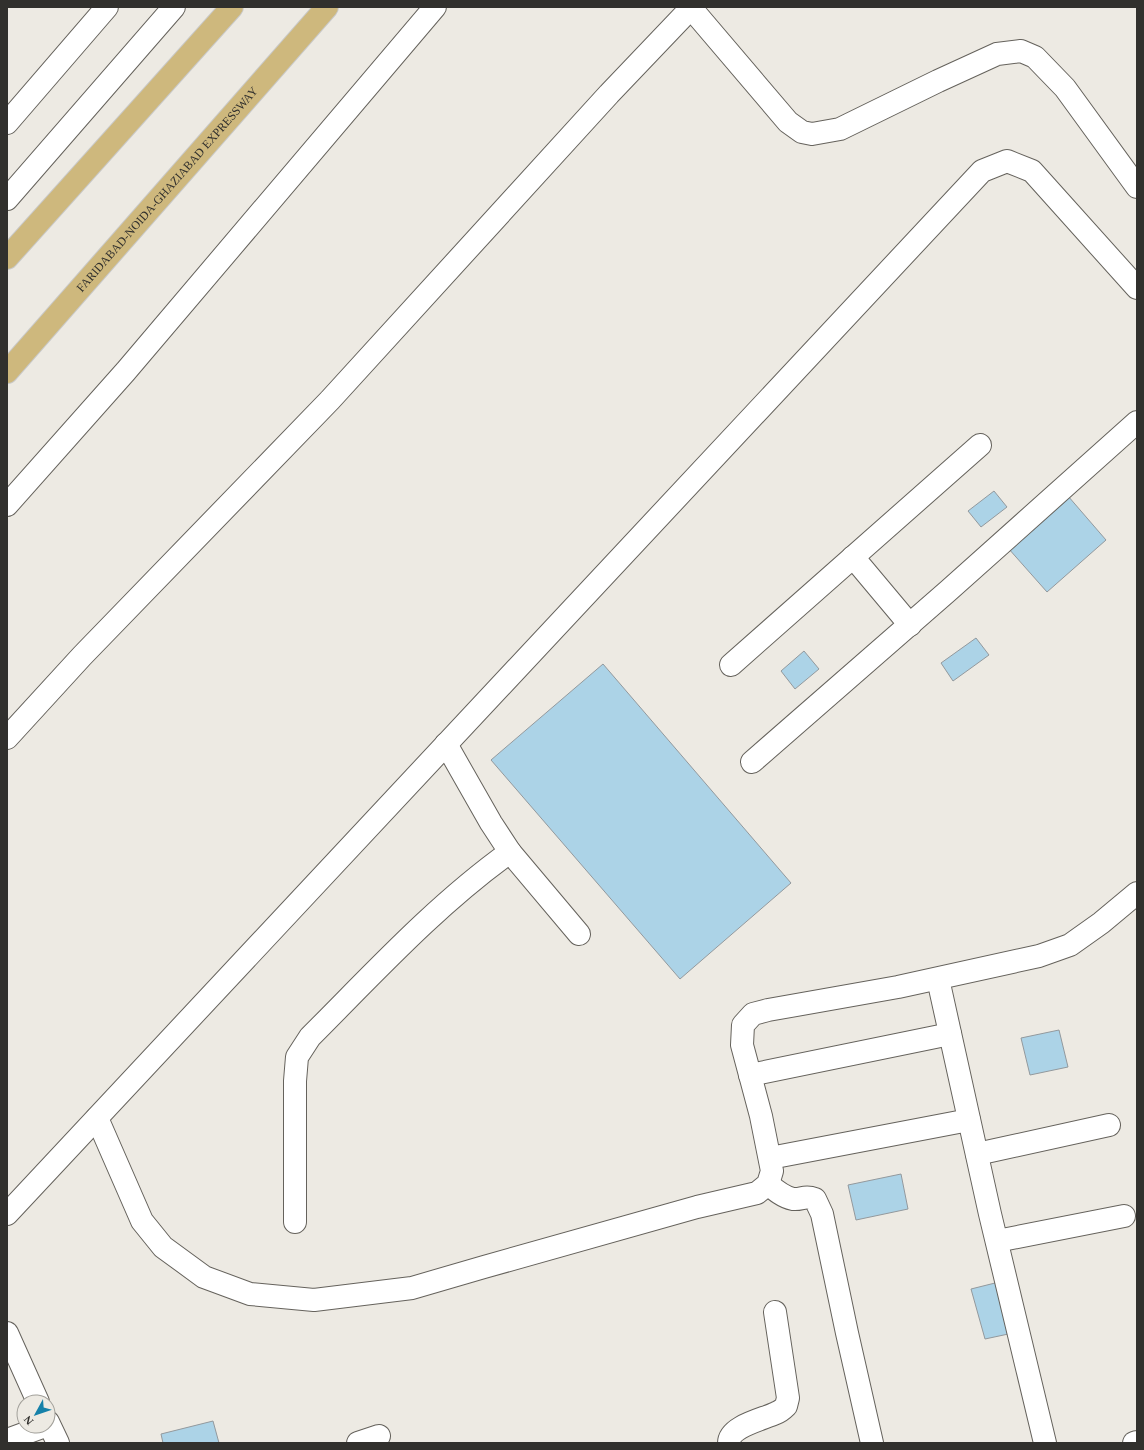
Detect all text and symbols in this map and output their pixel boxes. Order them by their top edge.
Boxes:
street label: FARIDABAD-NOIDA-GHAZIABAD EXPRESSWAY [74,84,261,295]
north arrow [16,1394,56,1434]
text: N [21,1413,35,1427]

